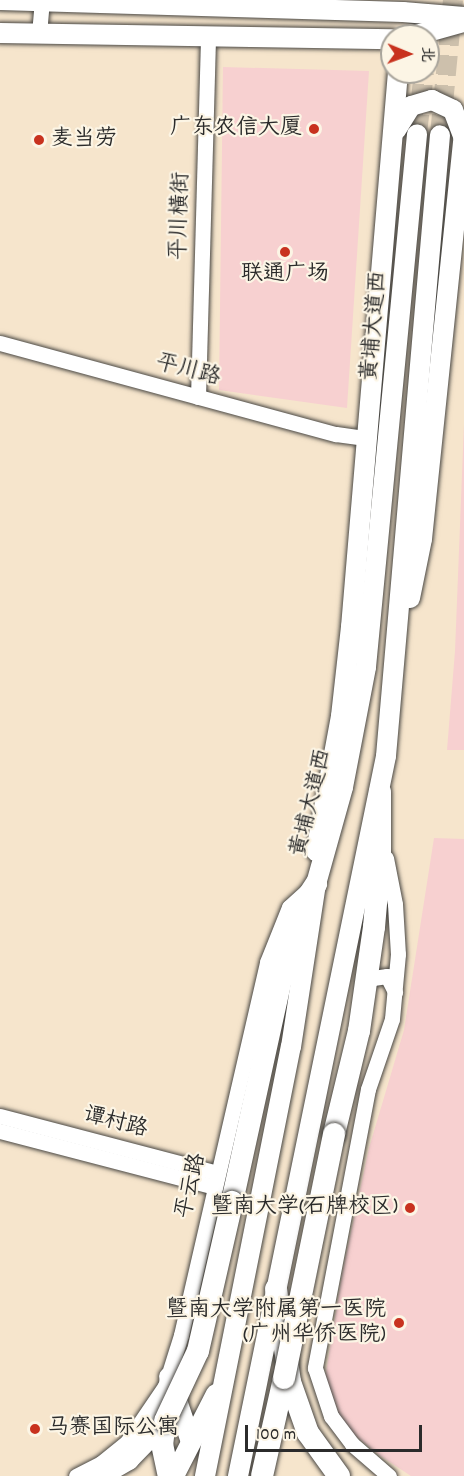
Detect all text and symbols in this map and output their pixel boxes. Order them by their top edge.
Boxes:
north arrow [380,24,440,84]
text: 北 [415,46,438,62]
place label: 广东农信大厦 [170,116,302,142]
marker: 广东农信大厦 [307,122,321,136]
place label: 麦当劳 [51,127,117,153]
marker: 麦当劳 [32,133,46,147]
street label: 平川横街 [166,172,196,260]
marker: 联通广场 [278,245,292,259]
place label: 联通广场 [241,262,329,288]
street label: 黄埔大道西 [357,270,393,382]
street label: 平川路 [153,350,223,392]
street label: 黄埔大道西 [286,746,338,860]
street label: 谭村路 [80,1102,150,1144]
street label: 平云路 [172,1151,212,1221]
place label: 暨南大学(石牌校区) [211,1195,398,1221]
marker: 暨南大学(石牌校区) [403,1201,417,1215]
place label: 暨南大学附属第一医院 (广州华侨医院) [166,1297,386,1348]
marker: 暨南大学附属第一医院 (广州华侨医院) [390,1314,408,1332]
scale bar [248,1413,425,1451]
place label: 马赛国际公寓 [47,1416,179,1442]
marker: 马赛国际公寓 [28,1422,42,1436]
text: 100 m [256,1423,296,1448]

